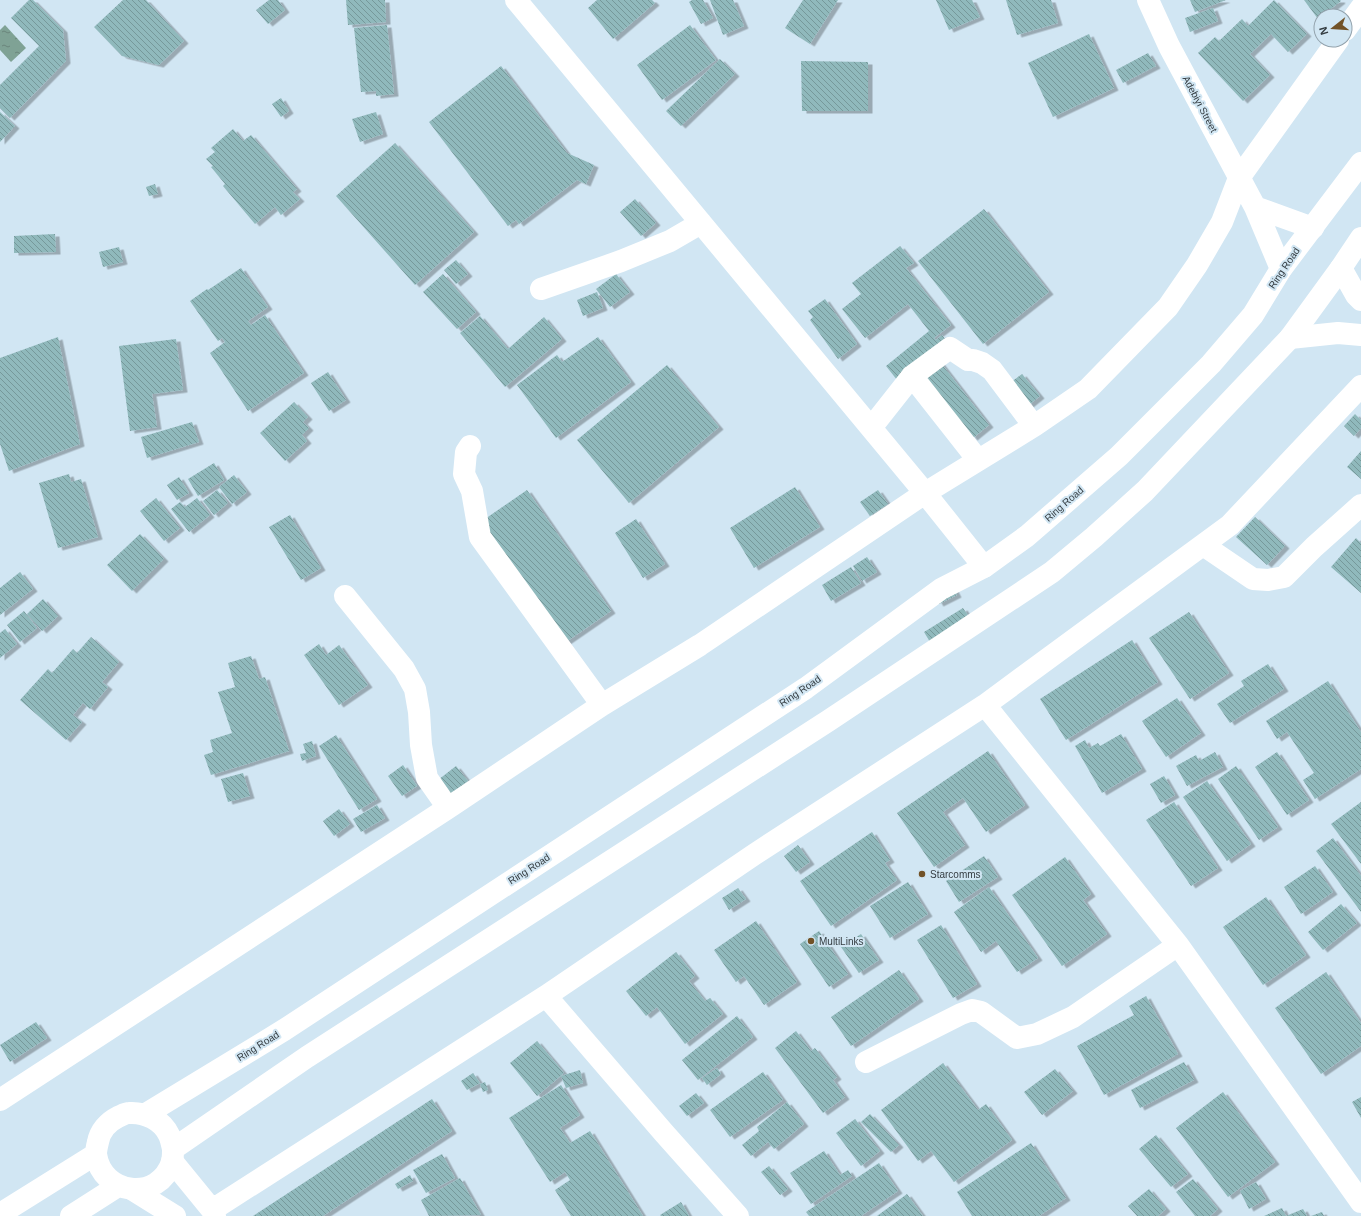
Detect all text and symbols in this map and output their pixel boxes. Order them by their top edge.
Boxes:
north arrow [1313,8,1353,48]
text: N [1317,25,1330,36]
street label: Adebiyi Street [1181,74,1220,134]
street label: Ring Road [1266,245,1302,291]
street label: Ring Road [1043,484,1085,524]
street label: Ring Road [777,673,823,709]
street label: Ring Road [506,852,552,886]
marker: Starcomms [917,869,927,879]
place label: Starcomms [930,869,981,880]
marker: MultiLinks [806,936,816,946]
place label: MultiLinks [819,936,863,947]
street label: Ring Road [235,1029,281,1063]

